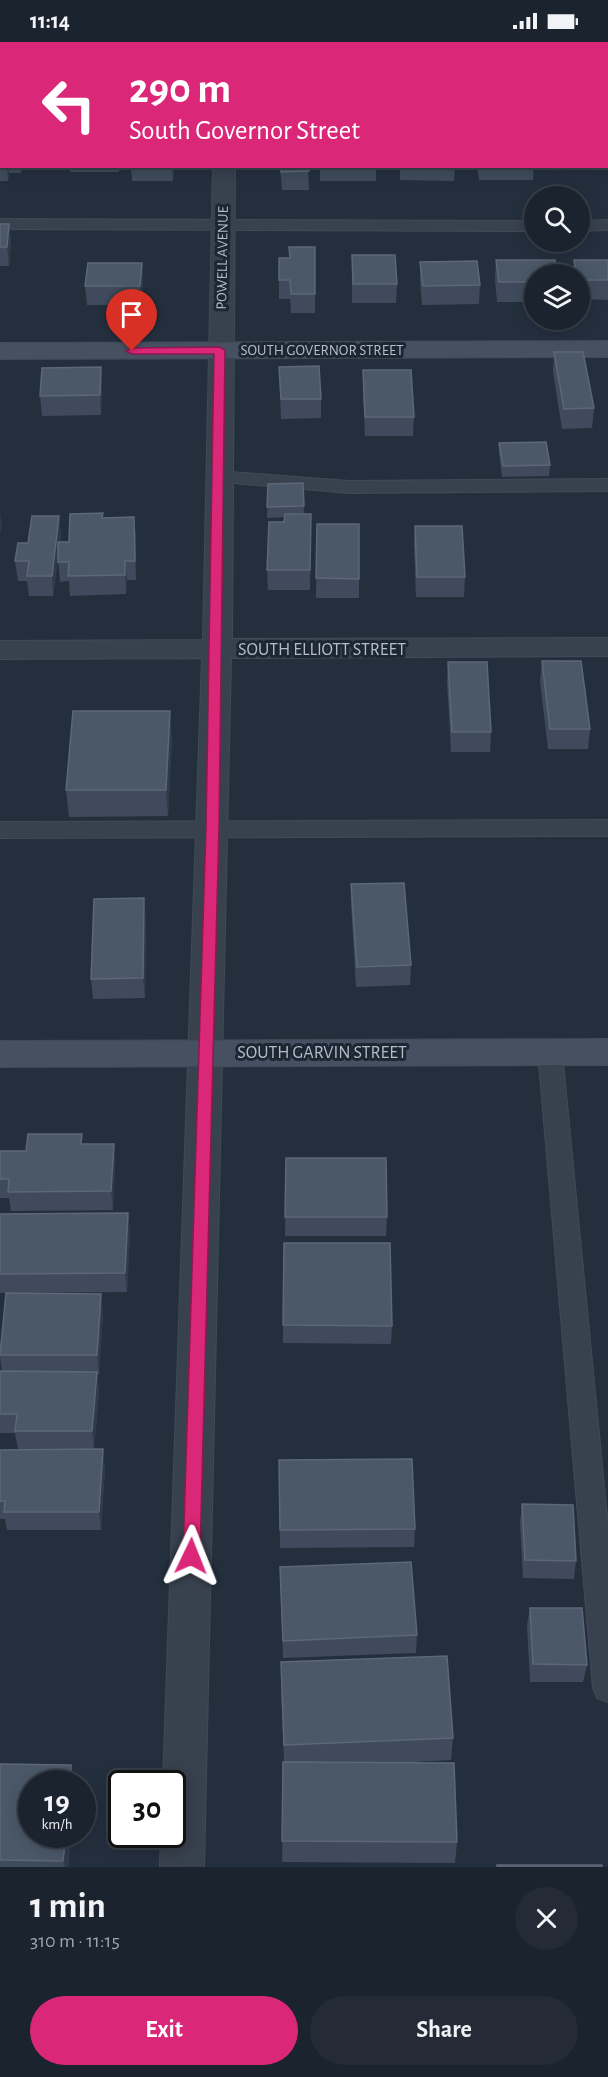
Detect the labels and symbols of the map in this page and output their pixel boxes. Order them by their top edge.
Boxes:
street label: POWELL AVENUE [214,206,231,310]
pin [106,289,157,351]
street label: SOUTH GOVERNOR STREET [240,343,404,358]
street label: SOUTH ELLIOTT STREET [238,641,406,659]
street label: SOUTH GARVIN STREET [237,1044,407,1062]
position arrow [159,1524,223,1588]
speed limit sign: 30 [108,1770,186,1848]

